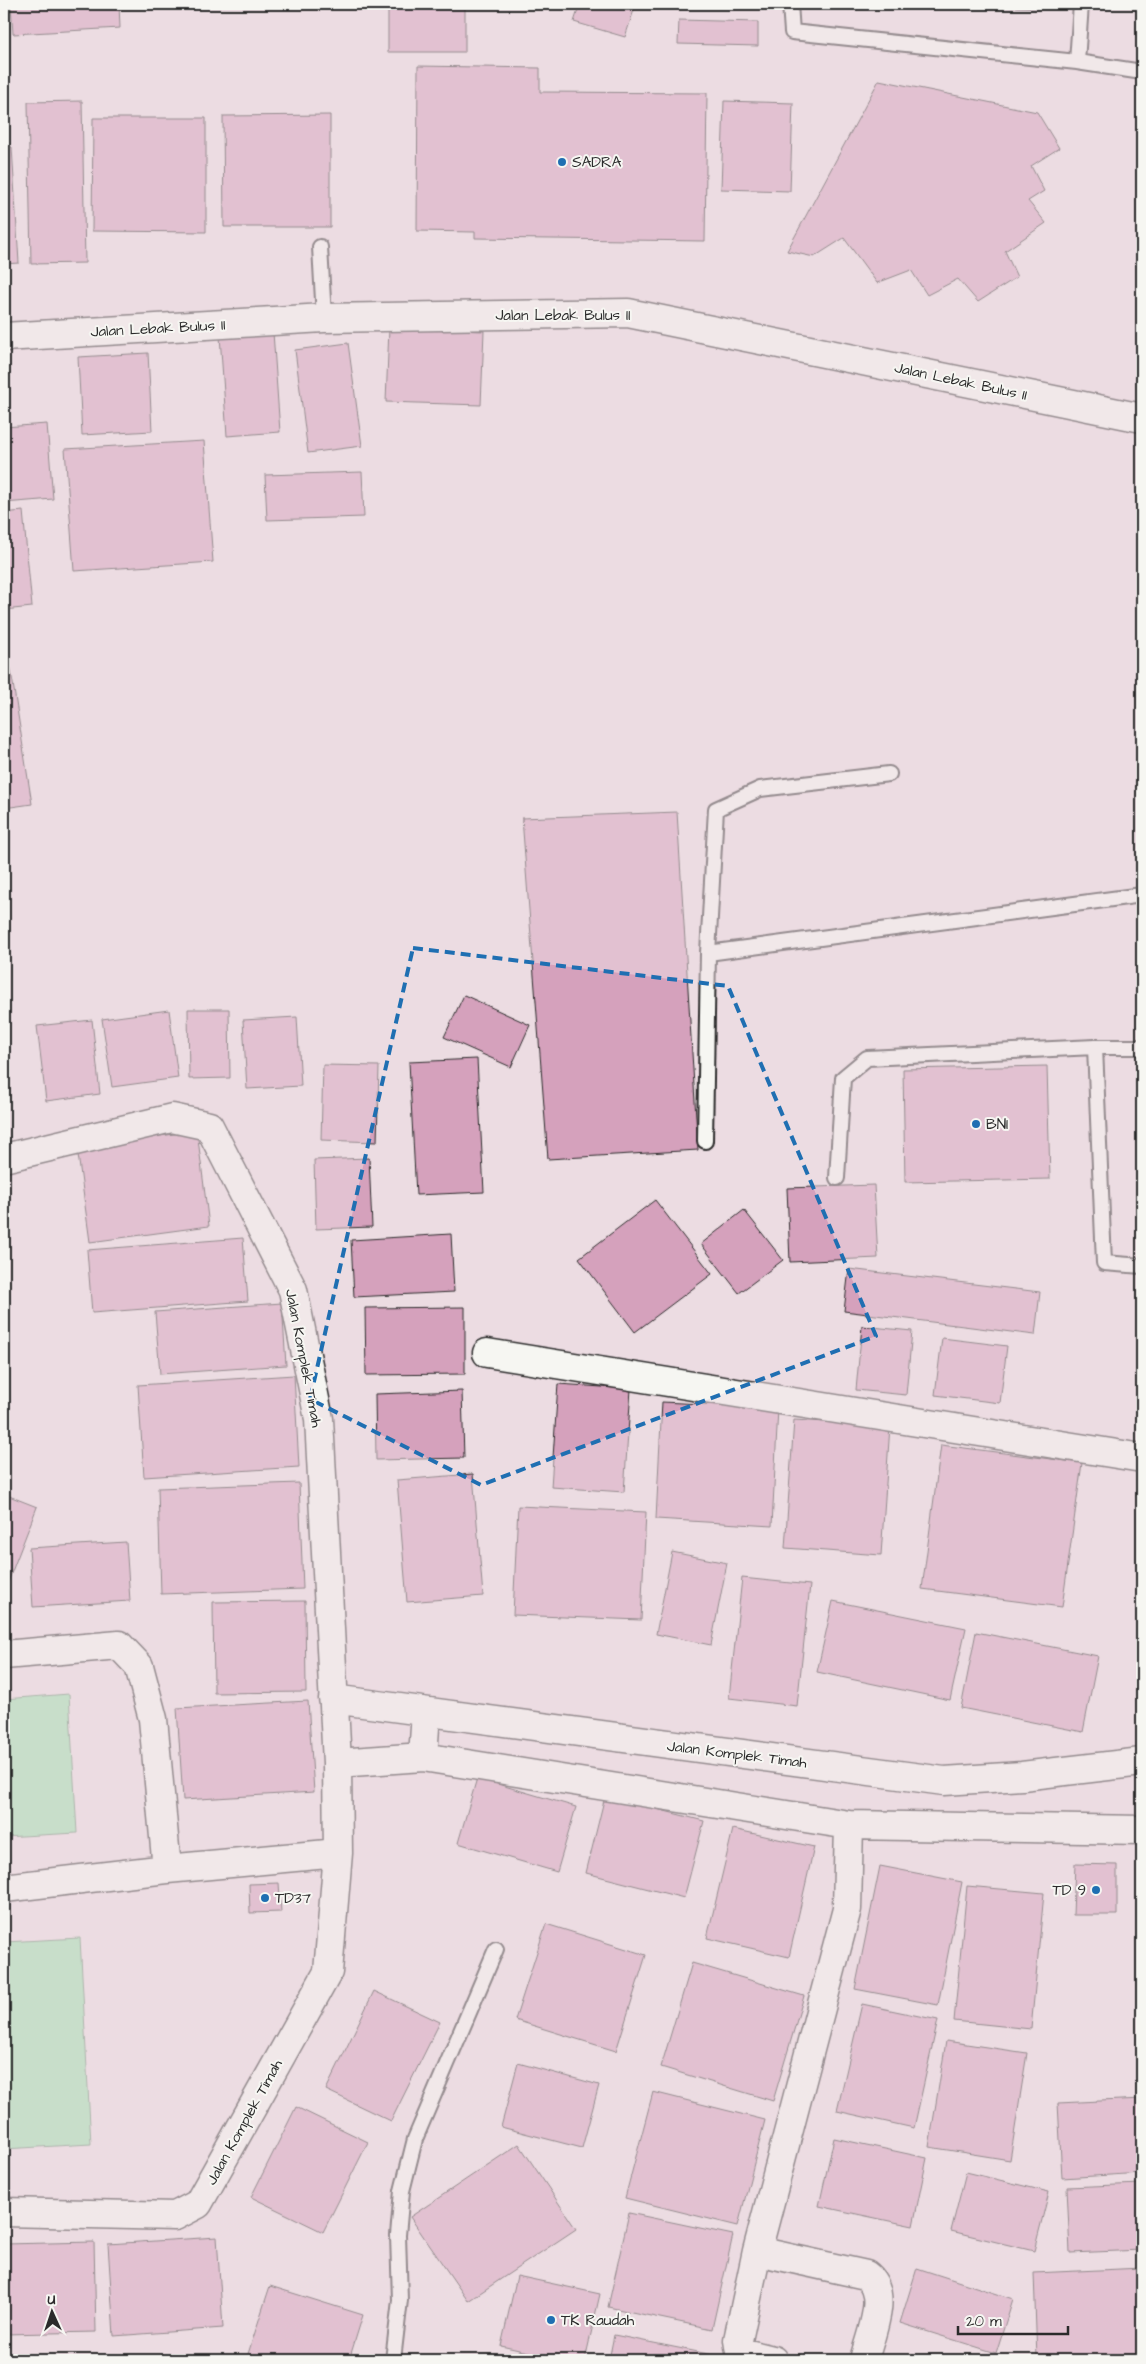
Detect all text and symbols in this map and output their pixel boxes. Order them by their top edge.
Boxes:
place label: SADRA [572,152,622,173]
marker: SADRA [556,156,568,168]
street label: Jalan Lebak Bulus II [495,305,631,326]
street label: Jalan Lebak Bulus II [90,314,226,343]
street label: Jalan Lebak Bulus II [893,357,1029,406]
place label: BNI [986,1114,1008,1135]
marker: BNI [970,1118,982,1130]
street label: Jalan Komplek Timah [280,1287,327,1430]
street label: Jalan Komplek Timah [666,1736,809,1774]
place label: TD 9 [1052,1880,1086,1901]
marker: TD 9 [1090,1884,1102,1896]
place label: TD37 [275,1888,311,1909]
marker: TD37 [259,1892,271,1904]
street label: Jalan Komplek Timah [201,2055,288,2189]
north arrow [28,2286,78,2336]
text: U [47,2290,56,2310]
scale bar [958,2304,1068,2336]
place label: TK Raudah [561,2310,635,2331]
text: 20 m [966,2311,1002,2332]
marker: TK Raudah [545,2314,557,2326]

